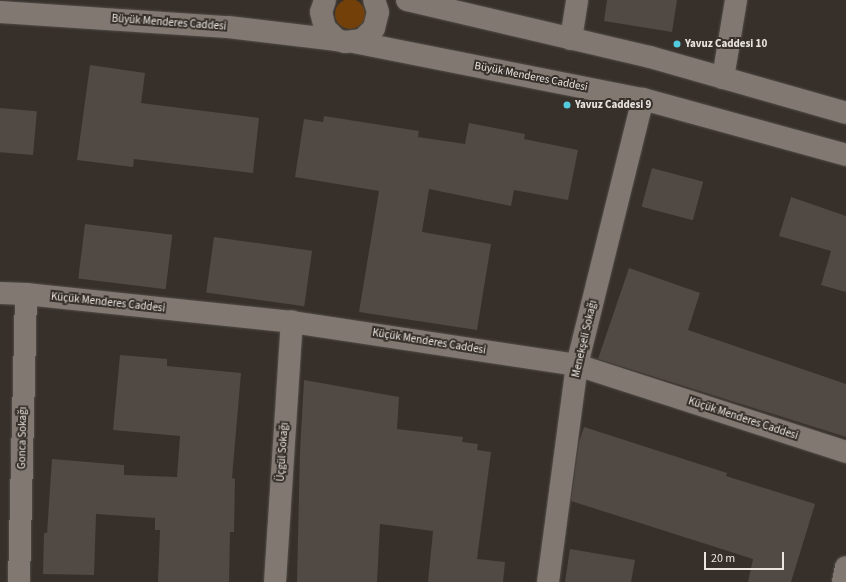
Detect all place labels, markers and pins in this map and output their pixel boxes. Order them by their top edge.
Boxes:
place label: Yavuz Caddesi 10 [685,37,767,51]
marker: Yavuz Caddesi 10 [672,39,682,49]
place label: Yavuz Caddesi 9 [575,98,651,112]
marker: Yavuz Caddesi 9 [562,100,572,110]

